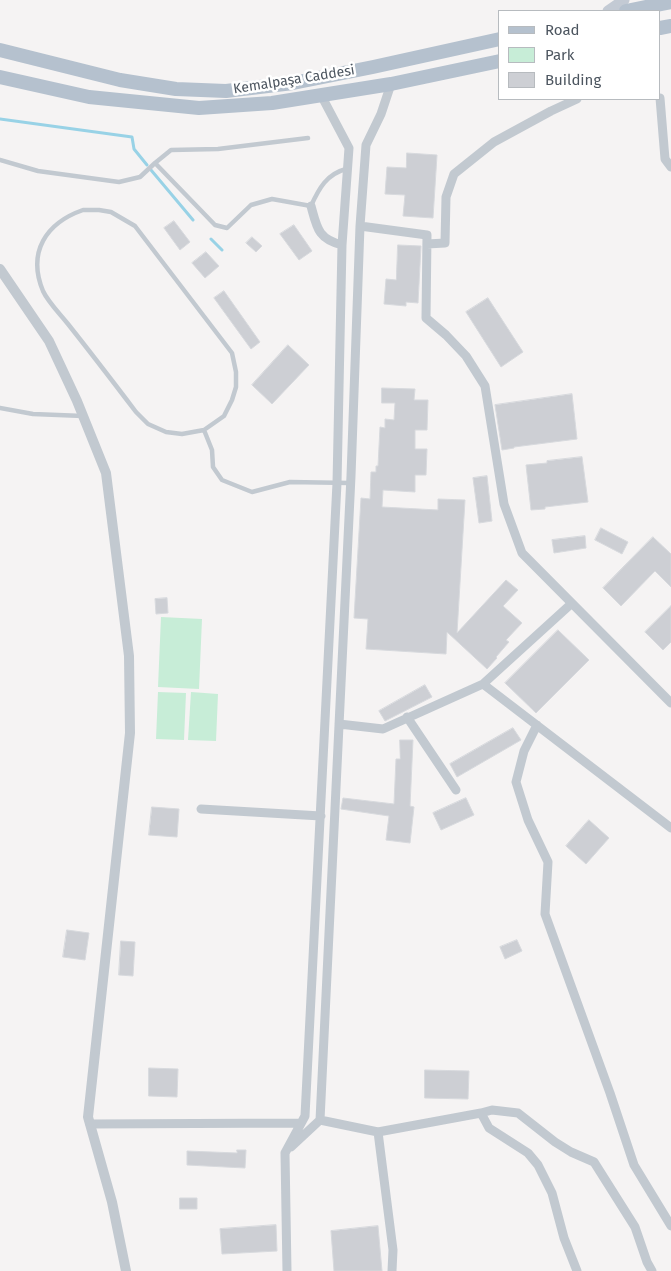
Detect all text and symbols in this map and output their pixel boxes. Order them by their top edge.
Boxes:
legend [498,10,661,100]
text: Road [545,21,580,39]
text: Park [545,46,575,64]
street label: Kemalpaşa Caddesi [232,62,356,98]
text: Building [545,71,601,89]

